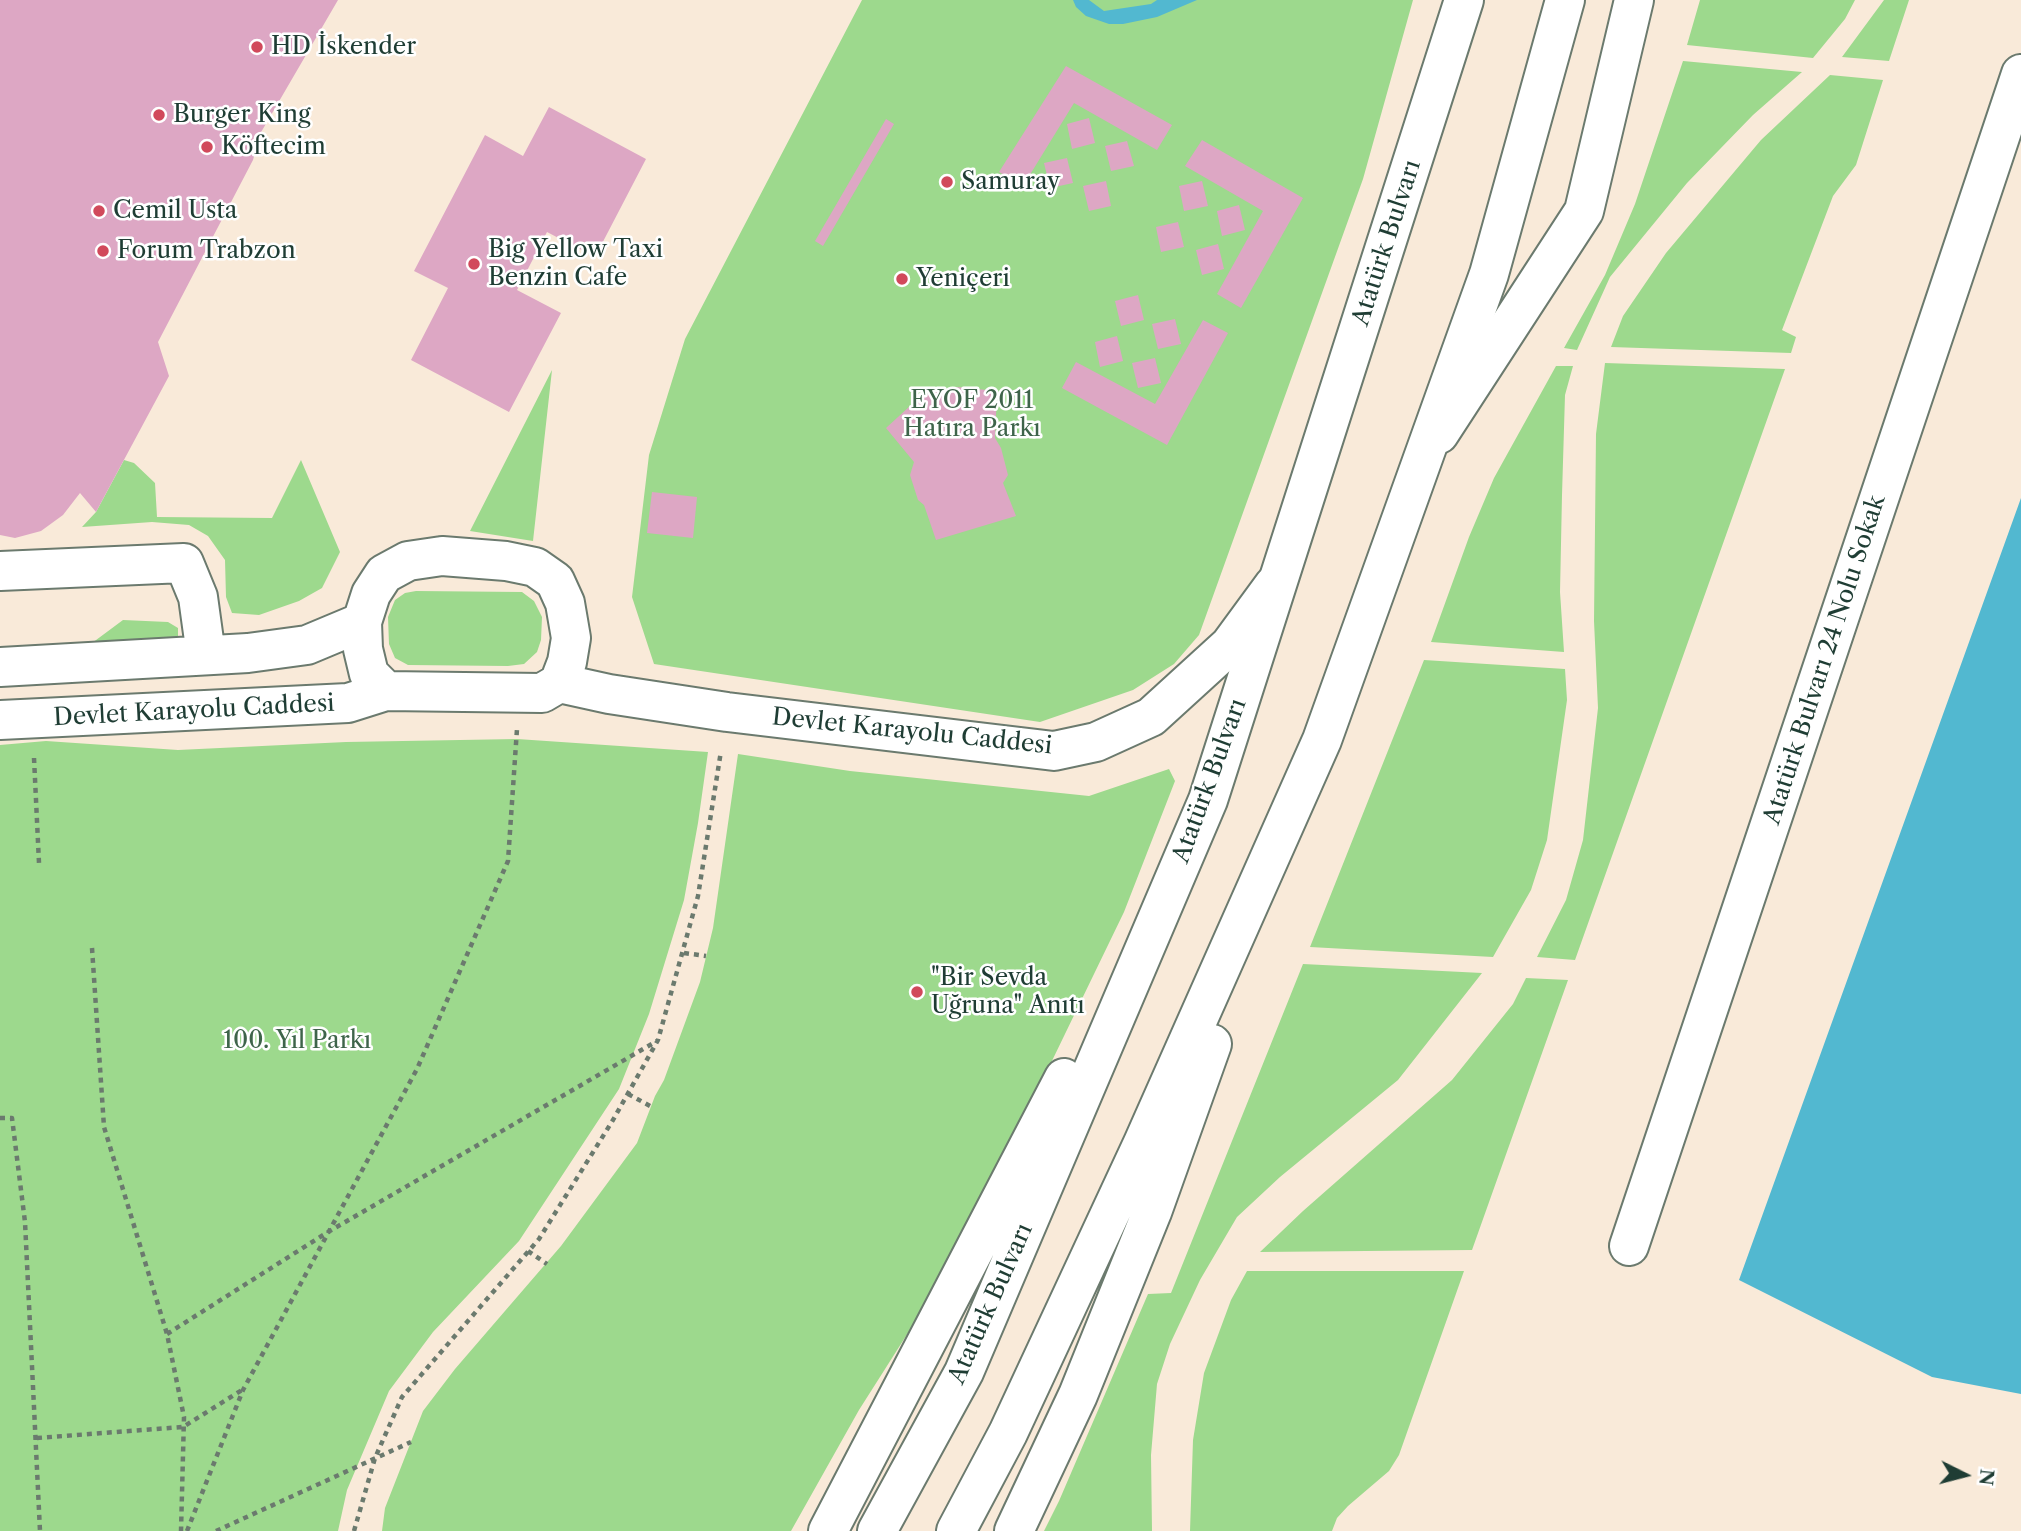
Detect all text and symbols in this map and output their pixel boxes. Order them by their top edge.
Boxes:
place label: HD İskender [271,33,416,61]
marker: HD İskender [249,39,265,55]
place label: Burger King [173,101,311,129]
marker: Burger King [151,107,167,123]
place label: Köftecim [221,133,326,161]
marker: Köftecim [199,139,215,155]
street label: Atatürk Bulvarı [1347,156,1427,330]
place label: Samuray [961,168,1060,196]
marker: Samuray [939,174,955,190]
place label: Cemil Usta [113,197,237,225]
marker: Cemil Usta [91,203,107,219]
place label: Big Yellow Taxi Benzin Cafe [488,236,663,292]
place label: Forum Trabzon [117,237,296,265]
marker: Forum Trabzon [95,243,111,259]
marker: Big Yellow Taxi Benzin Cafe [466,256,482,272]
place label: Yeniçeri [916,265,1010,293]
marker: Yeniçeri [894,271,910,287]
park label: EYOF 2011 Hatıra Parkı [903,387,1041,443]
street label: Atatürk Bulvarı 24 Nolu Sokak [1758,492,1892,828]
street label: Devlet Karayolu Caddesi [53,689,335,733]
street label: Atatürk Bulvarı [1167,695,1253,867]
street label: Devlet Karayolu Caddesi [771,703,1053,761]
place label: "Bir Sevda Uğruna" Anıtı [931,964,1085,1020]
marker: "Bir Sevda Uğruna" Anıtı [909,984,925,1000]
park label: 100. Yıl Parkı [223,1027,371,1055]
street label: Atatürk Bulvarı [943,1219,1039,1389]
north arrow [1930,1440,2000,1510]
text: N [1974,1468,1999,1487]

